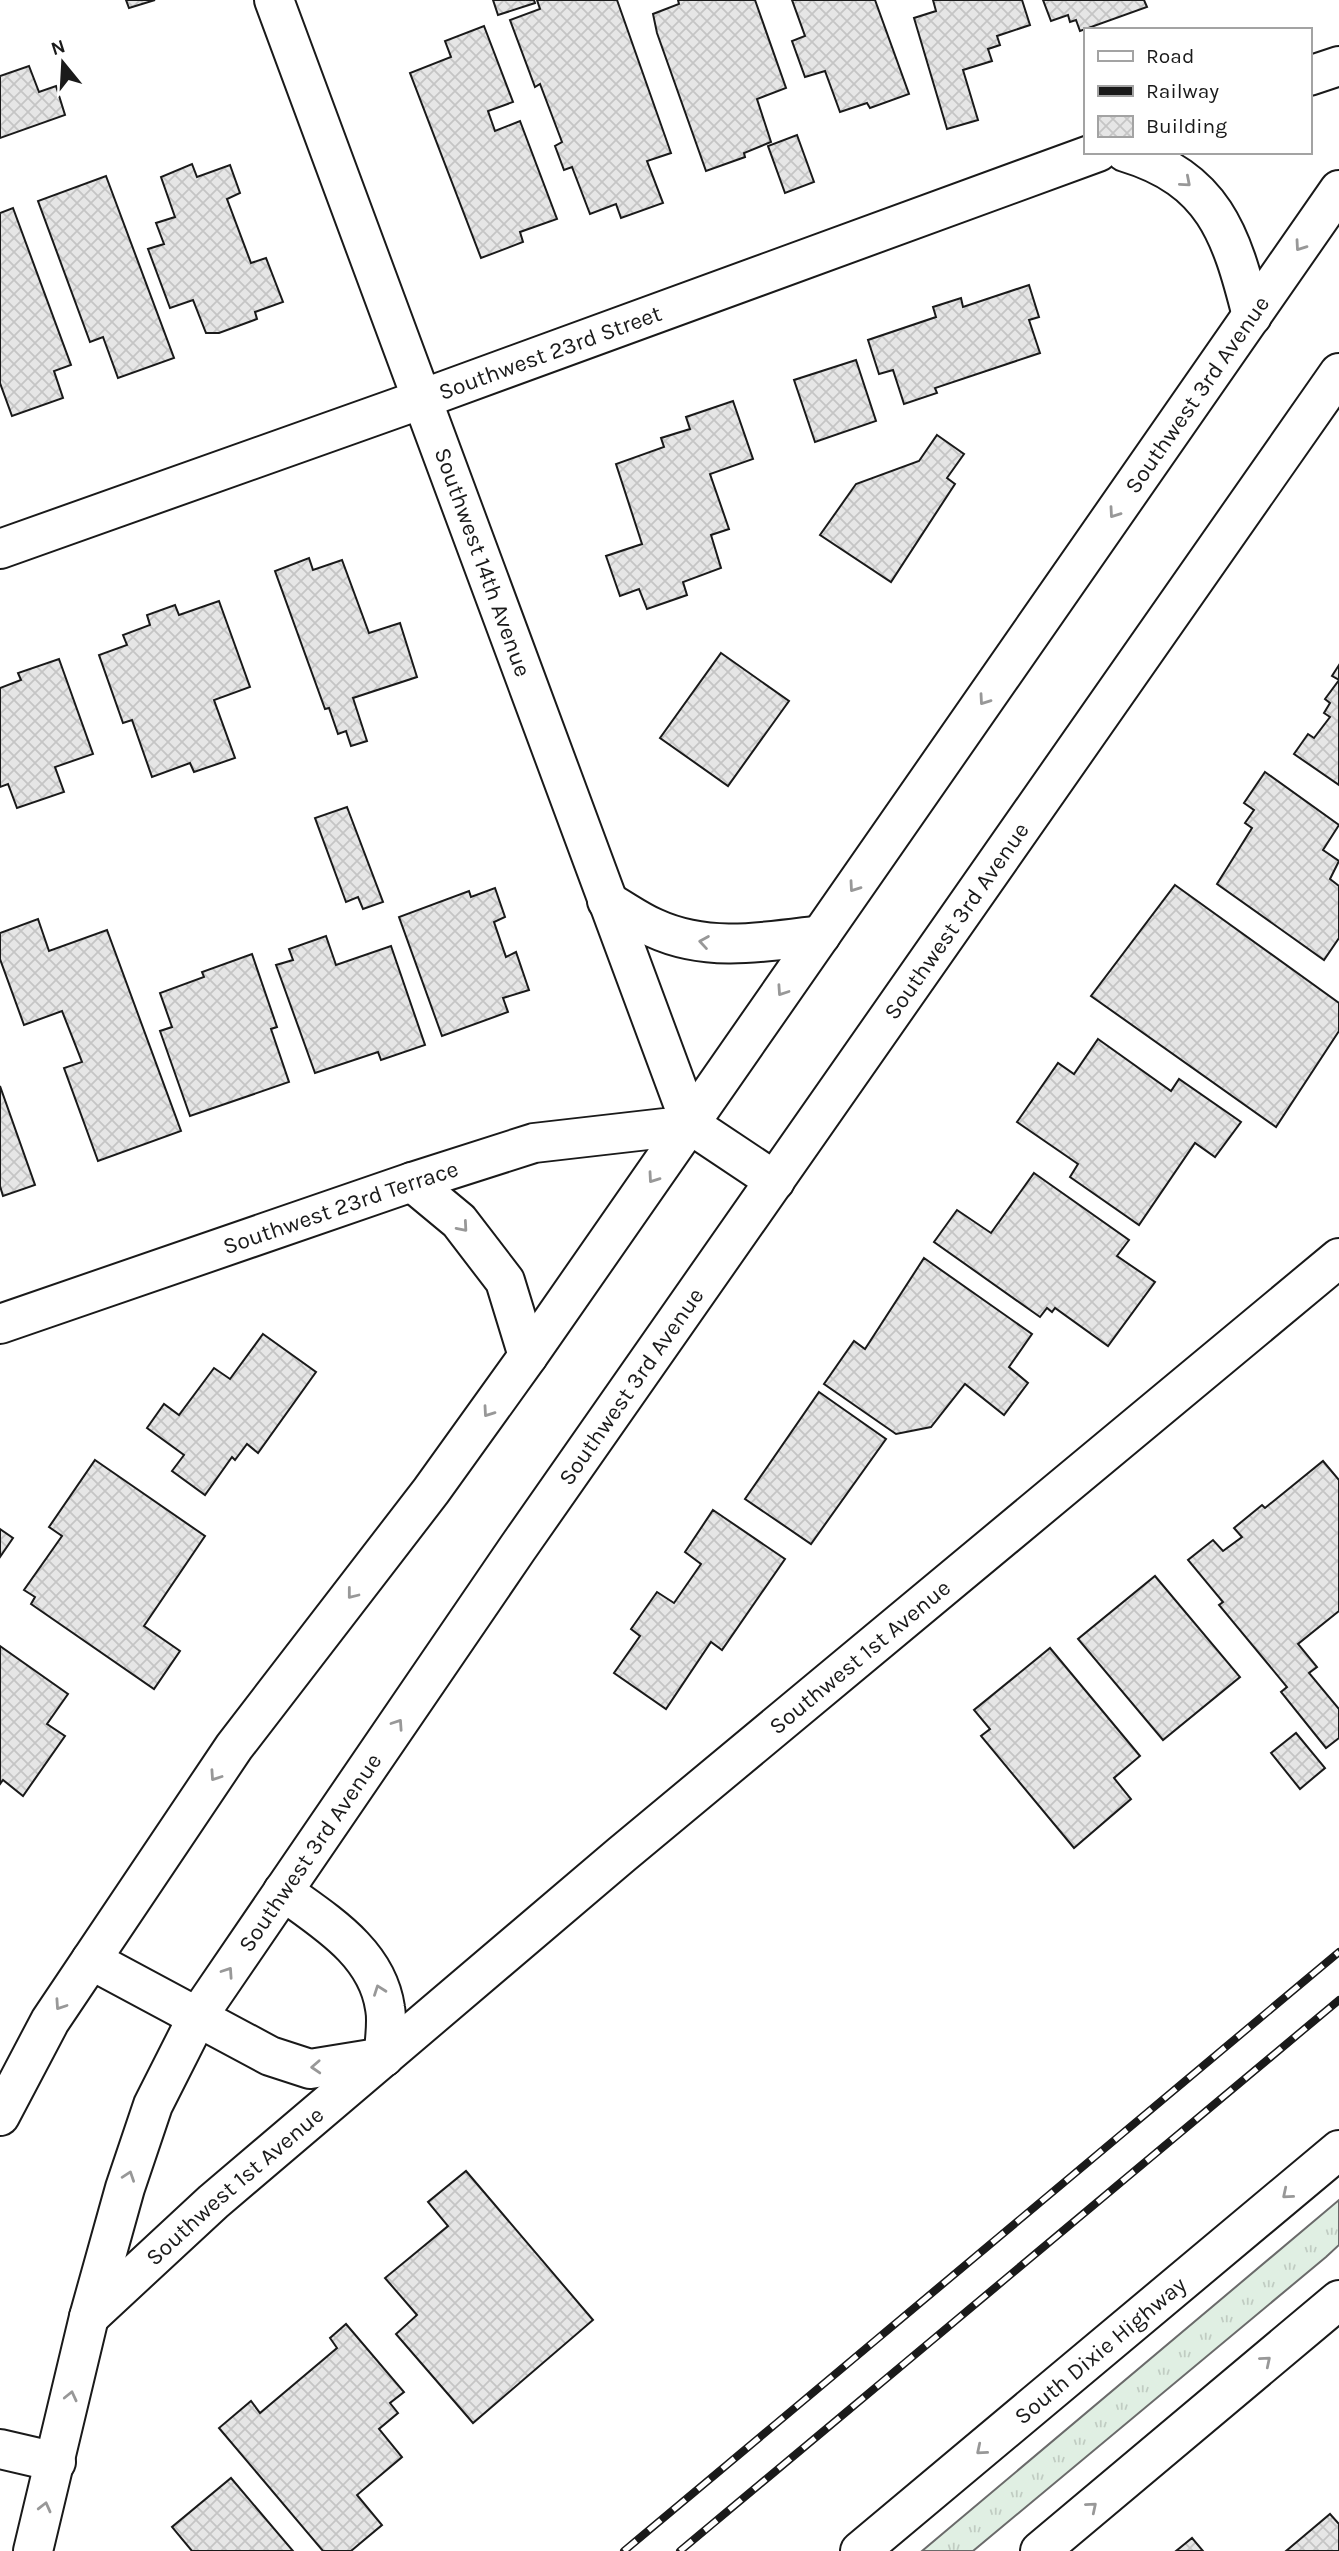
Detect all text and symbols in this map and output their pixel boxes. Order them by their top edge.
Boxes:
north arrow [28,28,98,98]
legend [1084,28,1311,154]
text: N [48,35,68,60]
text: Road [1146,44,1194,68]
text: Railway [1146,79,1219,103]
text: Building [1146,114,1227,138]
one-way arrow [1178,173,1191,186]
one-way arrow [1296,238,1308,251]
street label: Southwest 3rd Avenue [1119,291,1275,499]
street label: Southwest 23rd Street [435,300,665,406]
street label: Southwest 14th Avenue [429,444,537,680]
one-way arrow [1109,506,1122,519]
one-way arrow [980,692,992,705]
street label: Southwest 3rd Avenue [878,817,1035,1025]
one-way arrow [850,879,862,892]
one-way arrow [698,935,710,950]
one-way arrow [778,983,790,996]
street label: Southwest 23rd Terrace [220,1155,462,1260]
one-way arrow [649,1170,661,1183]
one-way arrow [455,1219,467,1232]
street label: Southwest 3rd Avenue [553,1283,709,1490]
one-way arrow [484,1404,496,1417]
street label: Southwest 1st Avenue [764,1574,956,1740]
one-way arrow [348,1586,361,1599]
one-way arrow [389,1718,402,1731]
street label: Southwest 3rd Avenue [233,1748,387,1957]
one-way arrow [210,1768,223,1781]
one-way arrow [220,1967,232,1980]
one-way arrow [373,1985,387,1997]
one-way arrow [56,1997,69,2010]
one-way arrow [310,2059,321,2074]
street label: Southwest 1st Avenue [141,2101,329,2271]
one-way arrow [121,2170,135,2182]
one-way arrow [1282,2186,1295,2198]
street label: South Dixie Highway [1009,2271,1192,2430]
one-way arrow [1258,2357,1271,2369]
one-way arrow [63,2390,77,2402]
one-way arrow [976,2442,989,2454]
one-way arrow [36,2501,51,2513]
one-way arrow [1084,2503,1097,2515]

